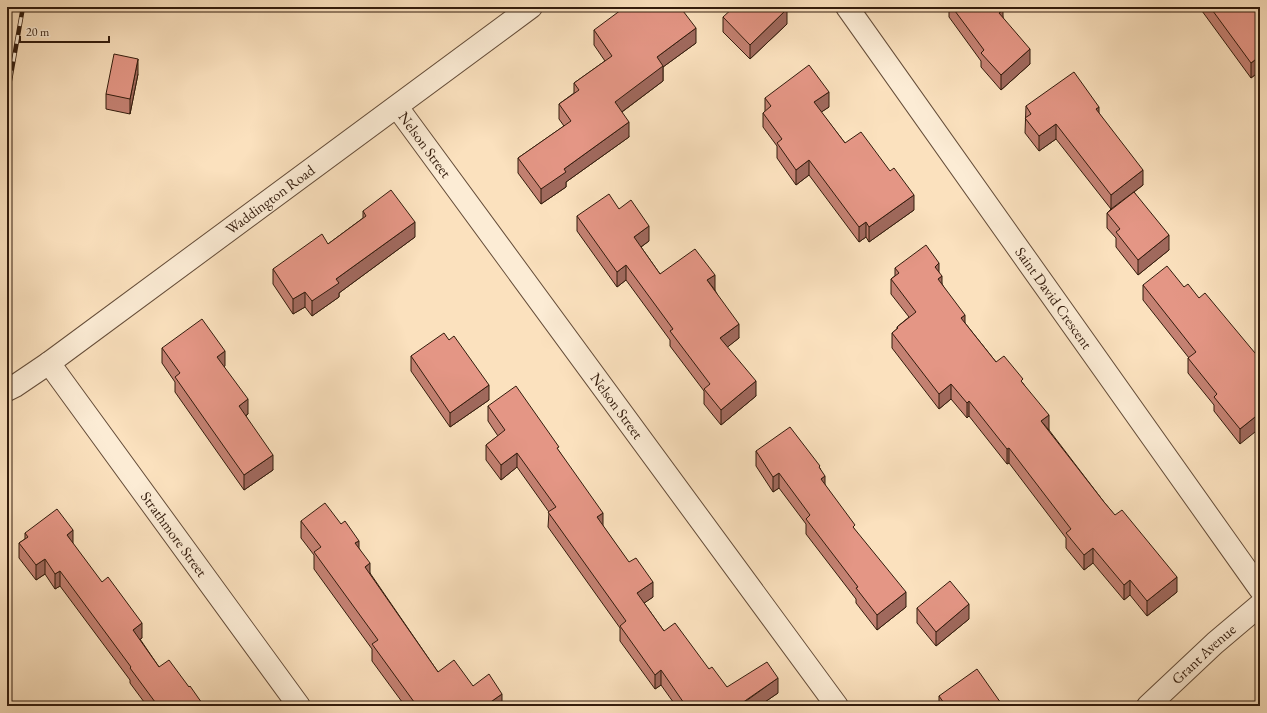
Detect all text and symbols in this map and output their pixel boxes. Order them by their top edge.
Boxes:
scale bar [20,18,109,44]
text: 20 m [26,24,50,40]
street label: Nelson Street [395,108,456,182]
street label: Waddington Road [222,160,319,238]
street label: Saint David Crescent [1011,243,1097,353]
street label: Nelson Street [586,369,648,443]
street label: Strathmore Street [137,488,212,581]
street label: Grant Avenue [1167,620,1240,688]

